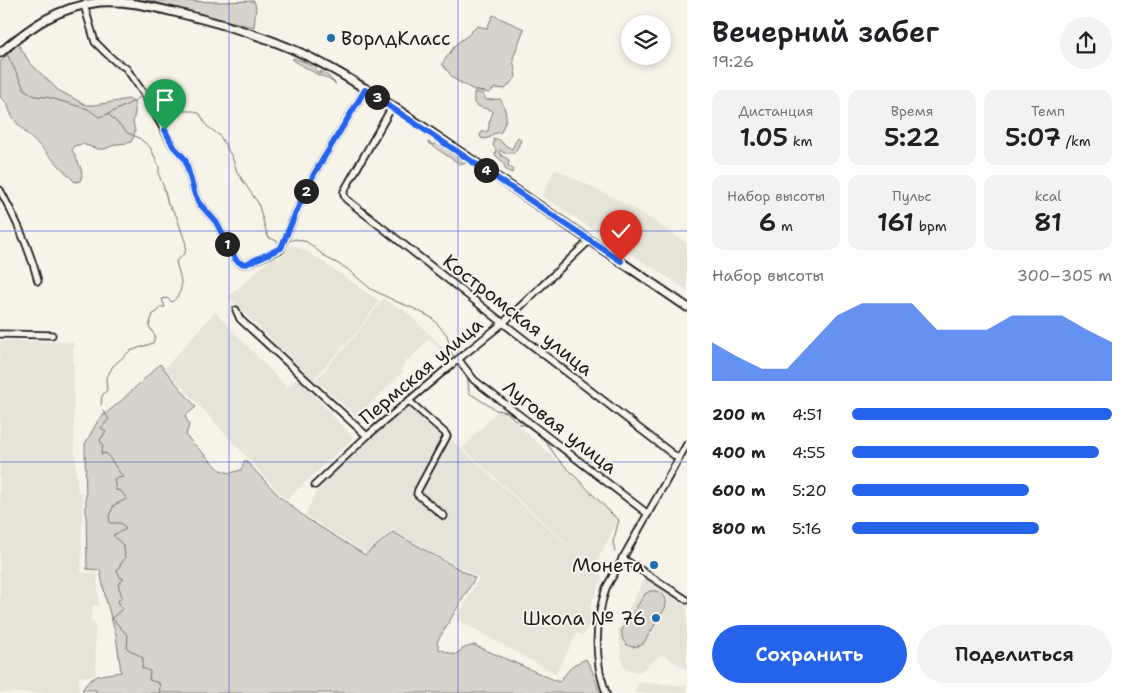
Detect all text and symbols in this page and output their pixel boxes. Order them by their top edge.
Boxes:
text: Вечерний забег [712,13,939,51]
map controls [621,15,671,65]
button: layers [621,15,671,65]
button: share [1060,17,1112,69]
place label: ВорлдКласс [341,26,450,51]
marker: ВорлдКласс [325,32,337,44]
text: 19:26 [712,51,754,72]
pin [144,79,186,130]
pin: 3 [364,84,390,110]
icon: arrive [151,86,179,114]
text: 3 [373,88,382,106]
text: Дистанция [738,102,814,120]
text: Время [891,102,933,120]
text: Темп [1031,102,1065,120]
text: 1.05 [739,120,788,154]
text: 5:22 [884,120,940,154]
text: 5:07 [1005,120,1061,154]
text: km [788,132,813,150]
text: /km [1061,132,1091,150]
pin: 4 [474,158,498,182]
text: 4 [482,161,491,179]
pin: 2 [294,178,318,204]
text: 2 [302,182,311,200]
text: Набор высоты [727,187,825,205]
text: Пульс [892,187,932,205]
text: kcal [1034,187,1062,205]
text: 6 [759,205,776,239]
text: 161 [877,205,914,239]
text: 81 [1034,205,1062,239]
pin [600,210,642,261]
icon: check [607,217,635,245]
text: m [776,217,793,235]
text: bpm [914,217,947,235]
pin: 1 [214,232,240,256]
text: 1 [224,235,231,253]
street label: Костромская улица [438,249,598,382]
text: Набор высоты [712,265,824,286]
text: 300–305 m [1017,265,1112,286]
street label: Пермская улица [354,312,488,430]
street label: Луговая улица [498,375,622,480]
text: 200 m [712,404,765,425]
text: 4:51 [792,404,822,425]
text: 400 m [712,442,766,463]
text: 4:55 [792,442,826,463]
text: 600 m [712,480,766,501]
text: 5:20 [792,480,827,501]
text: 800 m [712,518,766,539]
text: 5:16 [792,518,822,539]
place label: Монета [572,553,644,578]
marker: Монета [648,559,660,571]
place label: Школа № 76 [523,606,646,631]
marker: Школа № 76 [650,612,662,624]
button: Сохранить [712,625,907,683]
button: Поделиться [917,625,1112,683]

